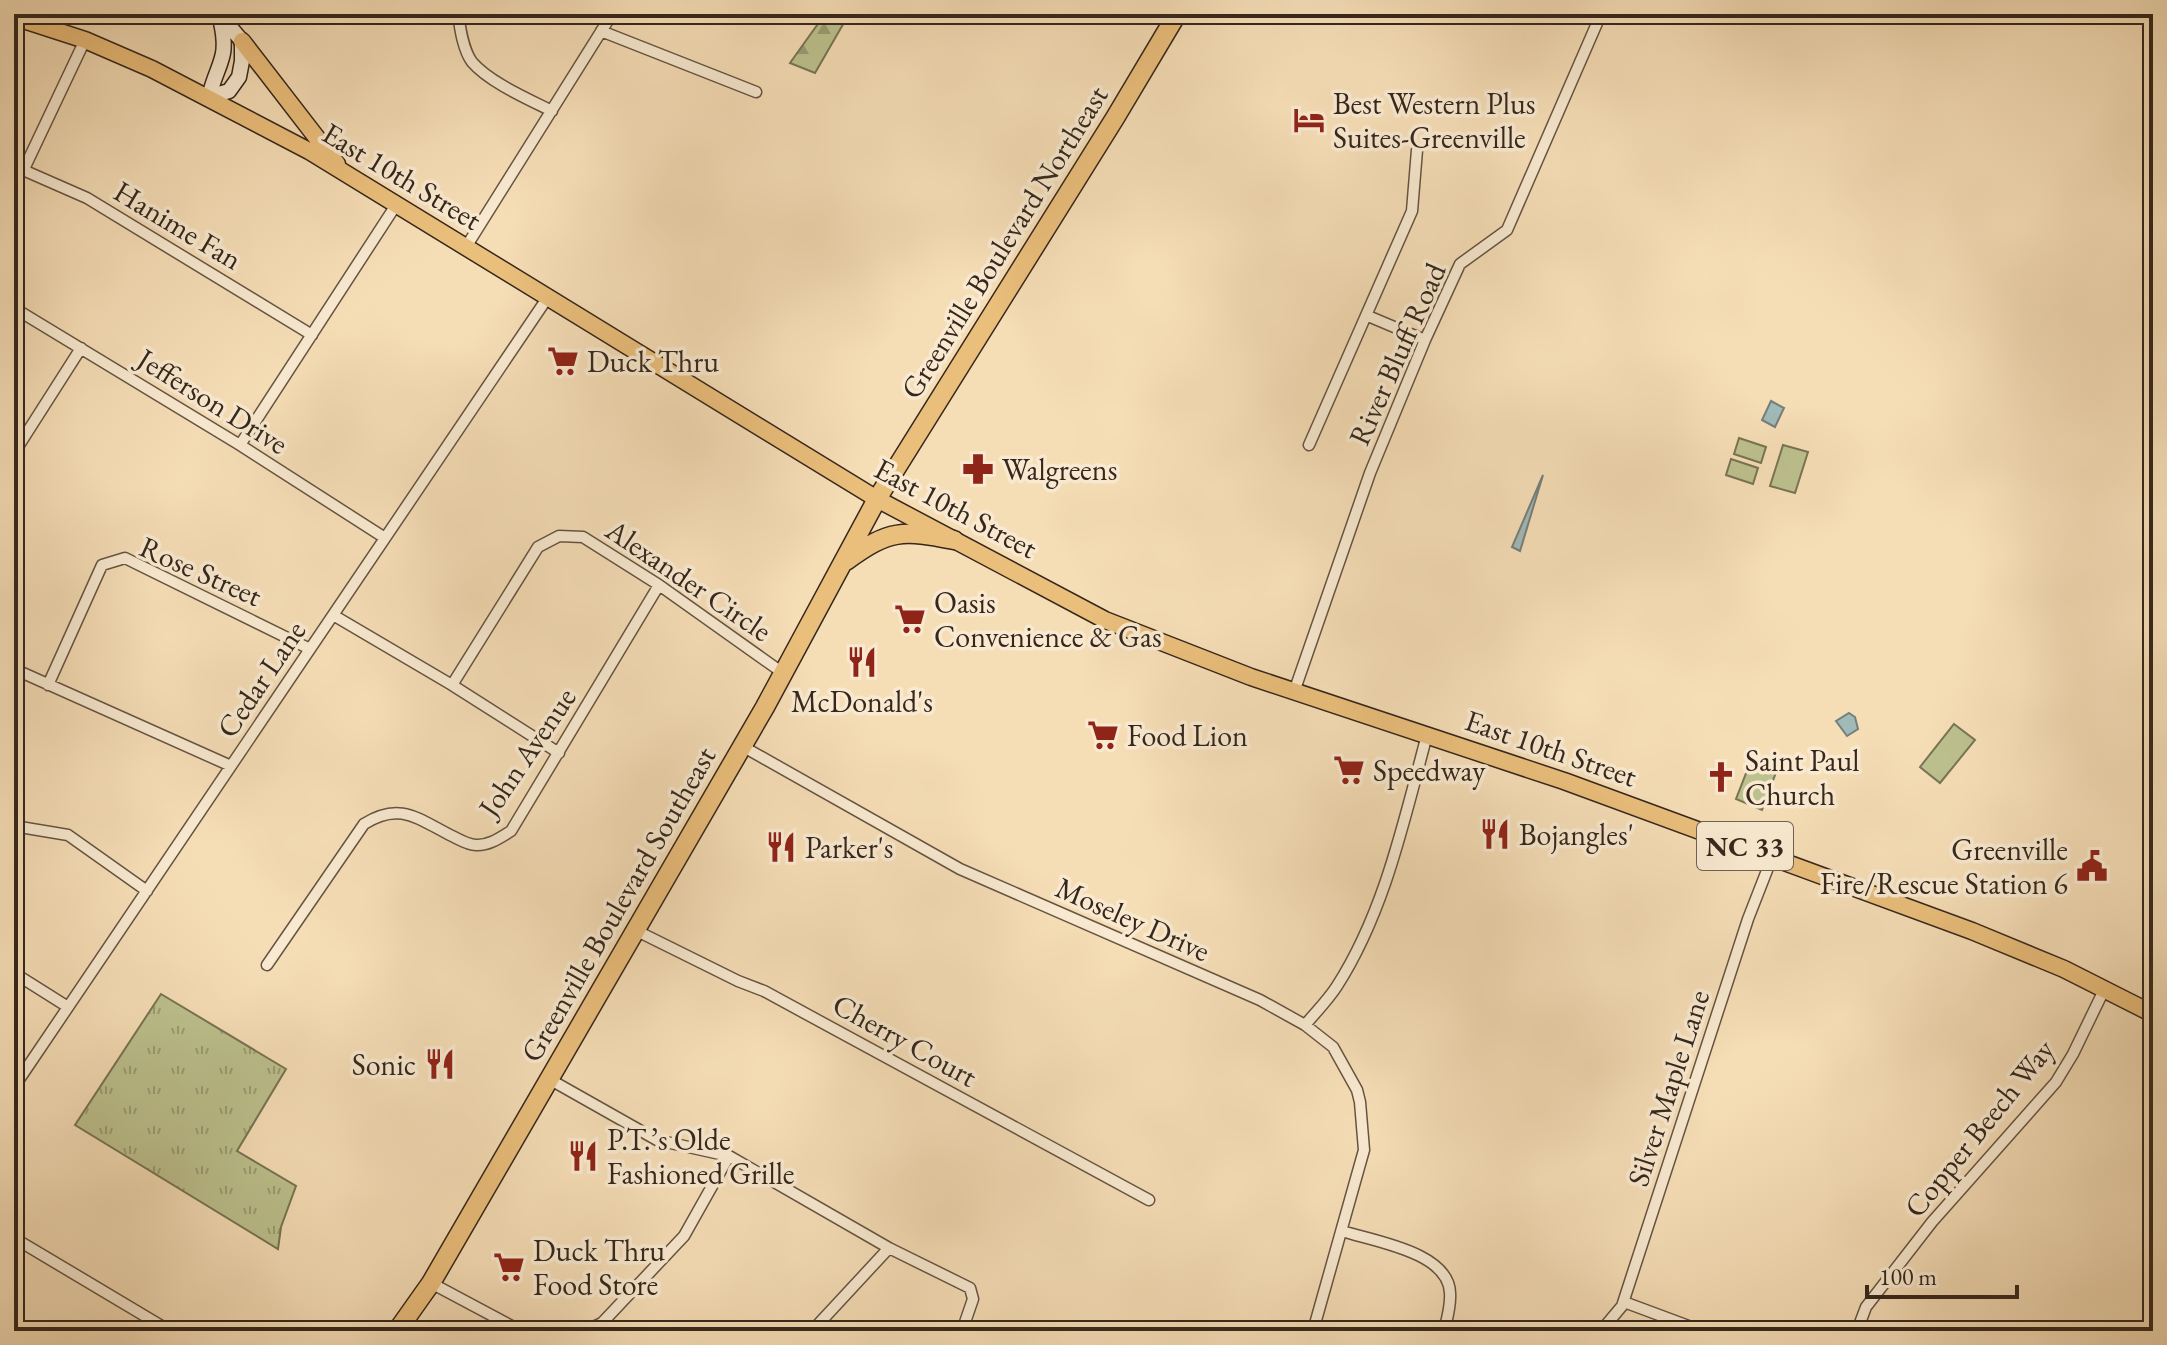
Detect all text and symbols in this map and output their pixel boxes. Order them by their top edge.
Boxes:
street label: Greenville Boulevard Northeast [892,78,1117,406]
place label: Best Western Plus Suites-Greenville [1333,84,1536,157]
hotel icon: Best Western Plus Suites-Greenville [1292,103,1326,137]
street label: East 10th Street [315,113,489,239]
street label: Hanime Fan [107,172,249,279]
street label: River Bluff Road [1339,256,1455,451]
street label: Jefferson Drive [128,338,296,463]
place label: Duck Thru [587,342,719,381]
supermarket icon: Duck Thru [546,344,580,378]
street label: East 10th Street [868,449,1045,567]
place label: Walgreens [1002,450,1117,489]
pharmacy icon: Walgreens [961,452,995,486]
street label: Alexander Circle [598,510,780,650]
street label: Rose Street [134,527,269,615]
place label: Oasis Convenience & Gas [934,583,1162,656]
supermarket icon: Oasis Convenience & Gas [893,602,927,636]
street label: Cedar Lane [208,613,314,745]
restaurant icon: McDonald's [845,645,879,679]
street label: John Avenue [468,680,585,827]
place label: McDonald's [791,682,933,721]
street label: East 10th Street [1460,700,1642,796]
place label: Food Lion [1127,716,1248,755]
supermarket icon: Food Lion [1086,718,1120,752]
street label: Greenville Boulevard Southeast [512,739,725,1069]
place label: Saint Paul Church [1745,741,1860,814]
place label: Speedway [1373,751,1486,790]
supermarket icon: Speedway [1332,753,1366,787]
church icon: Saint Paul Church [1704,760,1738,794]
place label: Bojangles' [1519,815,1634,854]
restaurant icon: Bojangles' [1478,817,1512,851]
road number: NC 33 [1697,822,1793,870]
place label: Parker's [805,828,894,867]
restaurant icon: Parker's [764,830,798,864]
place label: Greenville Fire/Rescue Station 6 [1820,830,2068,903]
public building icon: Greenville Fire/Rescue Station 6 [2075,849,2109,883]
street label: Moseley Drive [1050,868,1216,970]
street label: Cherry Court [826,984,985,1096]
street label: Silver Maple Lane [1618,985,1718,1191]
street label: Copper Beech Way [1895,1030,2063,1225]
place label: Sonic [352,1045,416,1084]
restaurant icon: Sonic [423,1047,457,1081]
place label: P.T.’s Olde Fashioned Grille [607,1120,795,1193]
restaurant icon: P.T.’s Olde Fashioned Grille [566,1139,600,1173]
place label: Duck Thru Food Store [533,1231,665,1304]
scale bar [1867,1249,2017,1299]
supermarket icon: Duck Thru Food Store [492,1250,526,1284]
text: 100 m [1879,1261,1937,1292]

